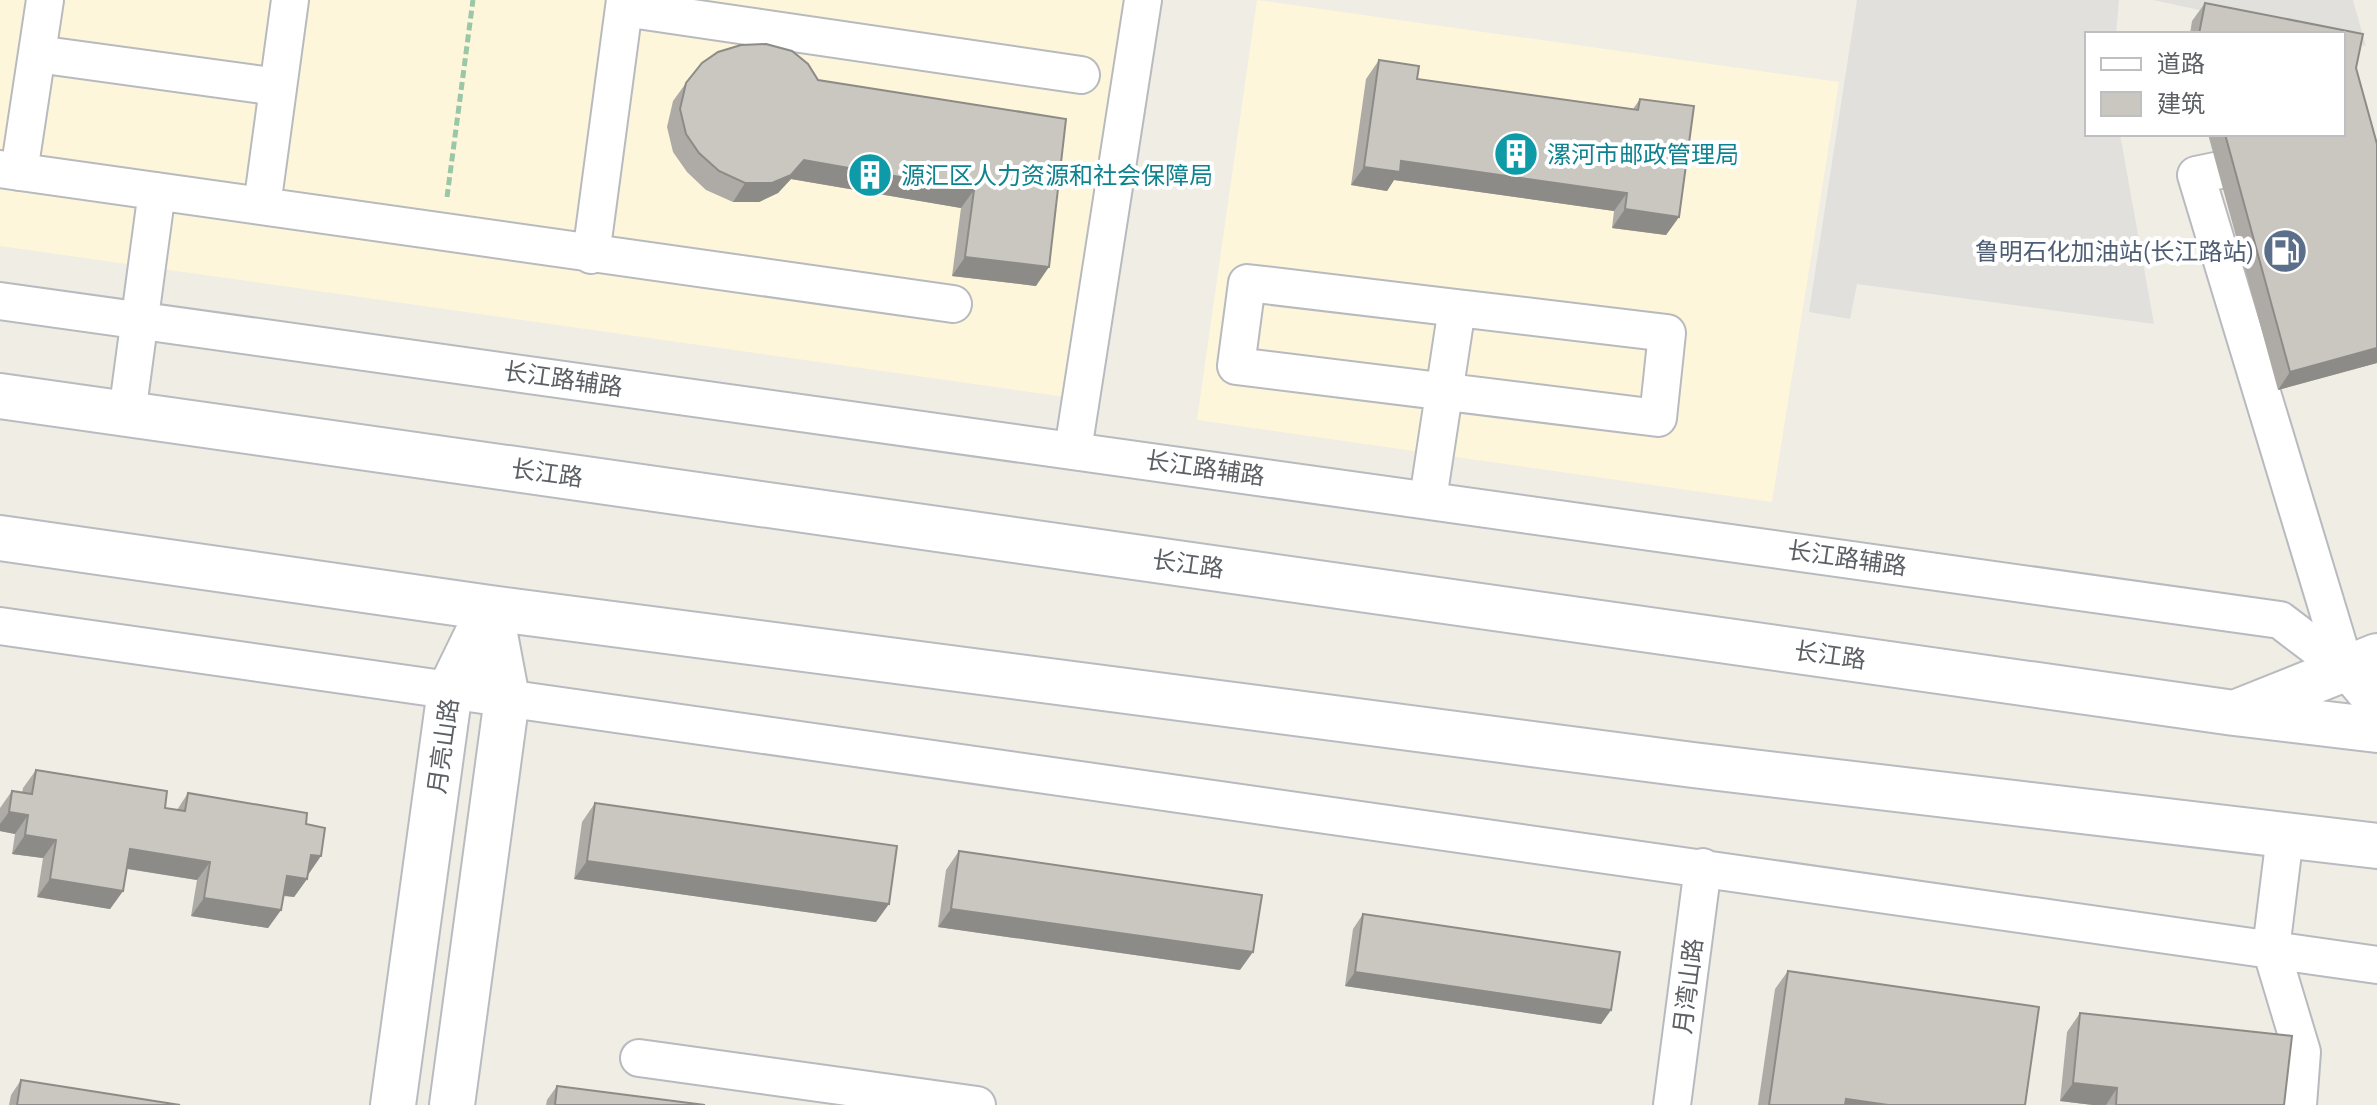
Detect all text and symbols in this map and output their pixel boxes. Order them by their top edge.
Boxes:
legend [2085,32,2345,136]
text: 道路 [2157,50,2205,77]
text: 建筑 [2157,90,2205,117]
building icon: 漯河市邮政管理局 [1492,130,1540,178]
place label: 漯河市邮政管理局 [1547,141,1739,168]
building icon: 源汇区人力资源和社会保障局 [846,151,894,199]
place label: 源汇区人力资源和社会保障局 [901,162,1213,189]
fuel station icon: 鲁明石化加油站(长江路站) [2261,227,2309,275]
place label: 鲁明石化加油站(长江路站) [1975,238,2254,265]
street label: 长江路辅路 [502,357,624,401]
street label: 长江路辅路 [1144,446,1266,490]
street label: 长江路 [509,455,585,491]
street label: 长江路辅路 [1786,536,1908,580]
street label: 长江路 [1150,546,1226,582]
street label: 长江路 [1792,637,1868,673]
street label: 月亮山路 [423,697,463,795]
street label: 月湾山路 [1669,937,1707,1035]

